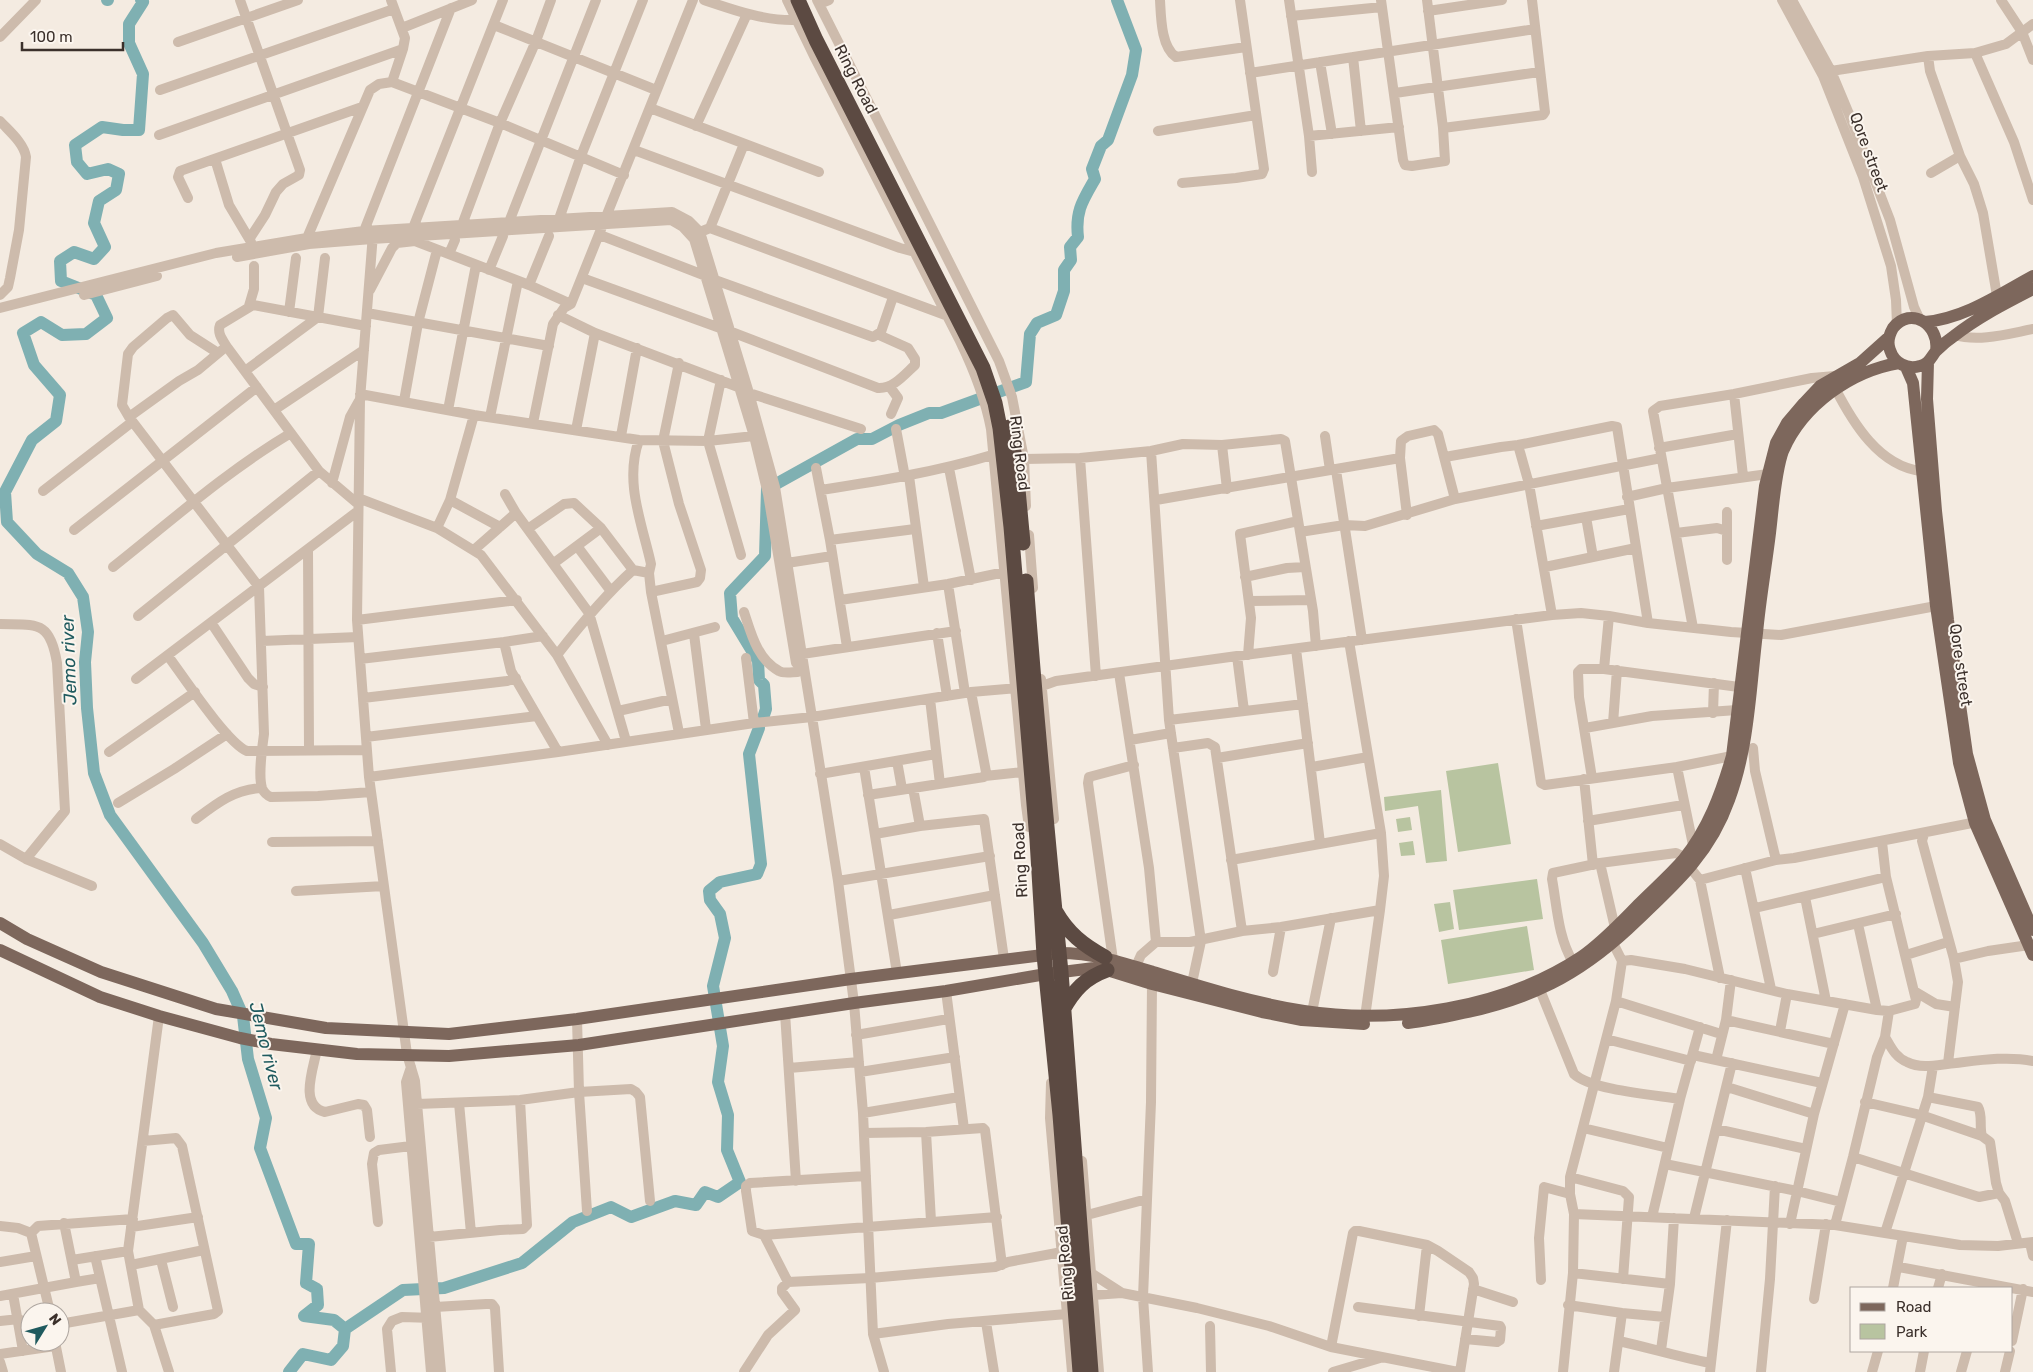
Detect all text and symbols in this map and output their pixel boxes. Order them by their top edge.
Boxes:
scale bar [22,20,124,52]
text: 100 m [30,28,72,46]
street label: Ring Road [830,41,882,117]
street label: Qore street [1846,110,1892,194]
street label: Ring Road [1006,414,1034,492]
water label: Jemo river [56,614,82,705]
street label: Qore street [1946,622,1976,708]
street label: Ring Road [1009,822,1031,898]
water label: Jemo river [244,1000,288,1093]
street label: Ring Road [1052,1225,1078,1301]
legend [1850,1287,2013,1352]
text: Road [1896,1298,1932,1316]
north arrow [20,1302,70,1352]
text: N [45,1310,65,1329]
text: Park [1896,1323,1927,1341]

